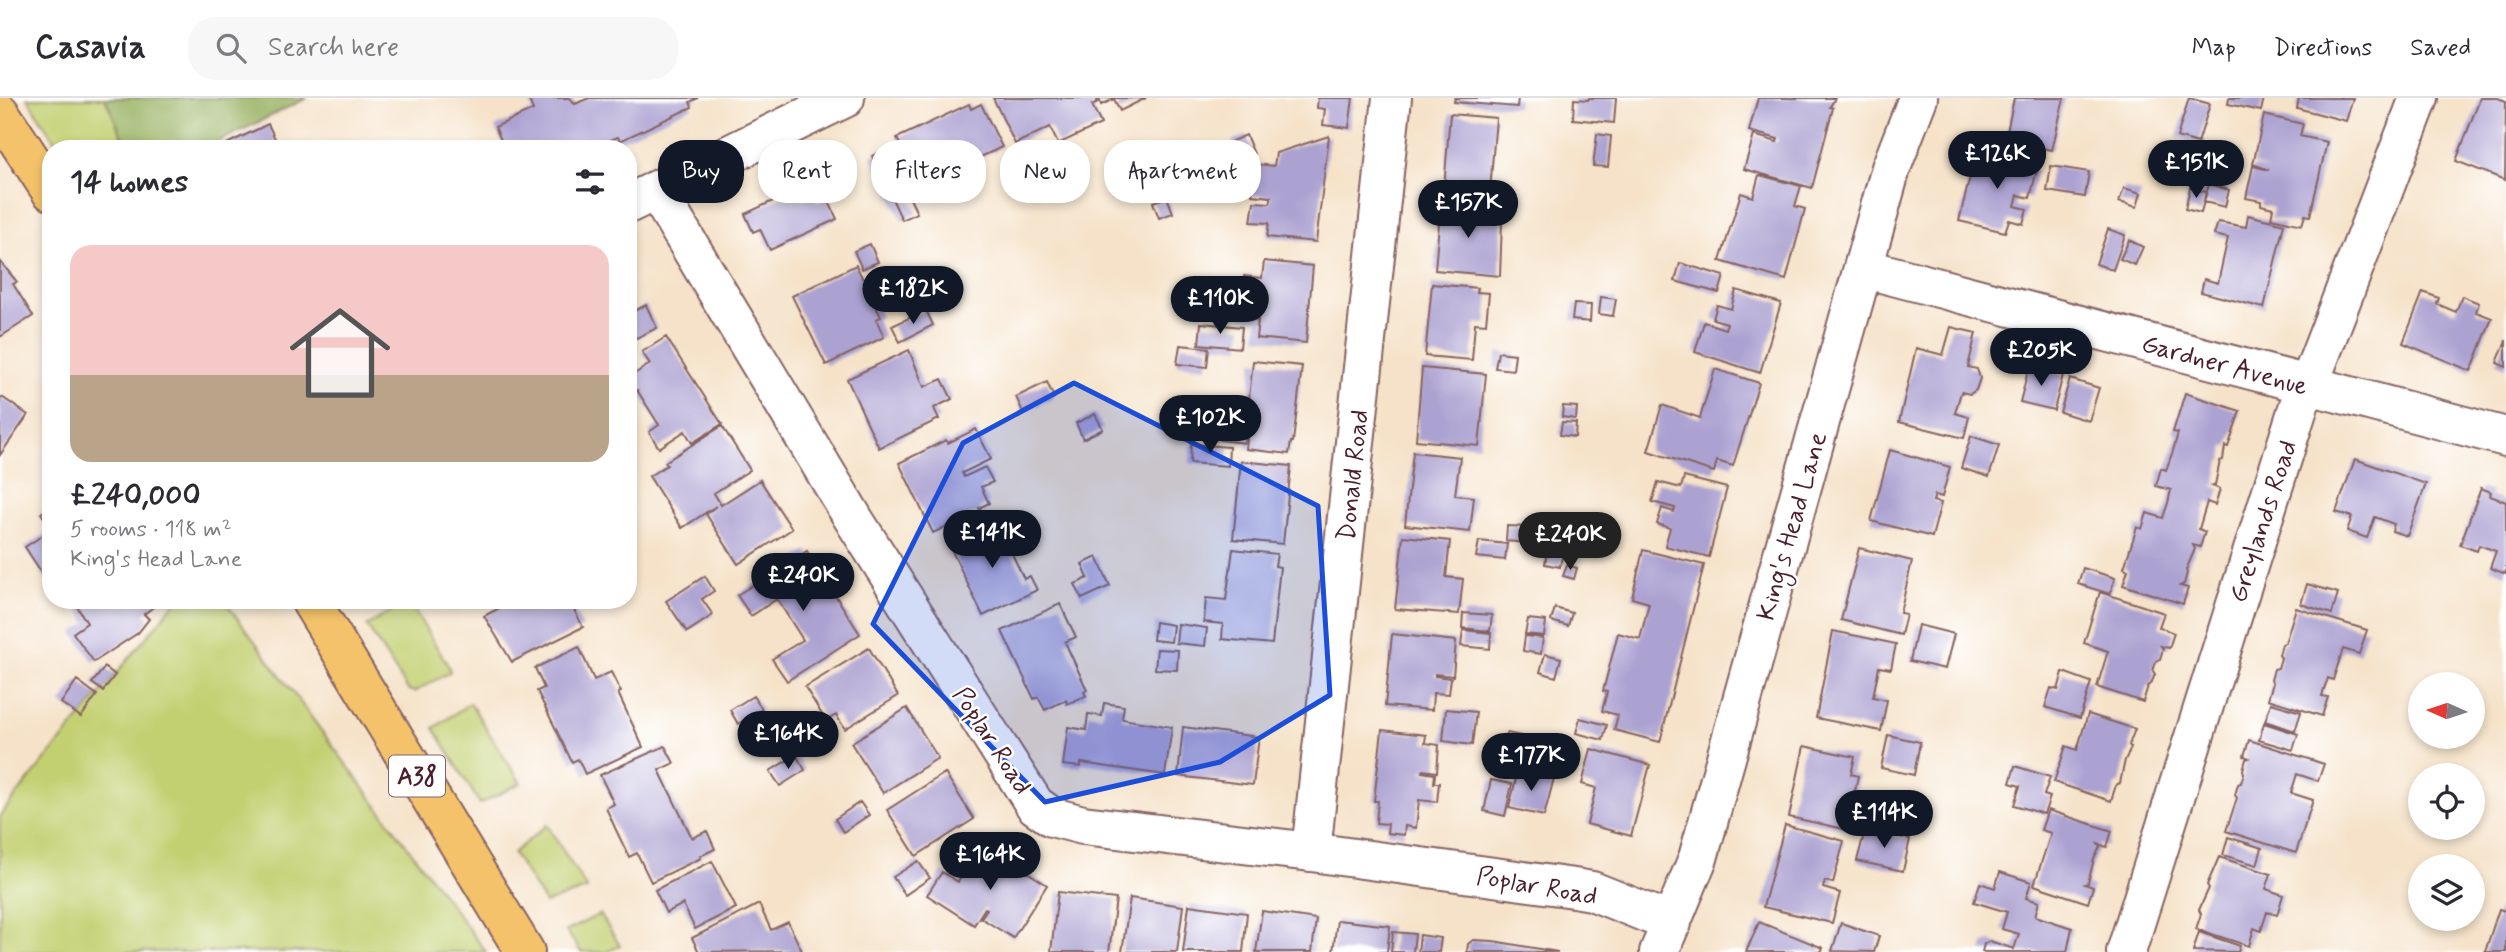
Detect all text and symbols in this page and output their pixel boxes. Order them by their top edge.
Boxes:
search box [188,17,678,80]
text: Casavia [35,26,146,70]
icon: search [212,29,250,67]
text: Search here [268,31,399,65]
text: Map [2192,33,2236,64]
text: Directions [2274,33,2372,64]
text: Saved [2410,33,2471,64]
pin: £126K [1948,132,2046,191]
text: £126K [1964,139,2030,169]
chip: Buy [658,140,744,203]
chip: Rent [758,140,857,203]
chip: Filters [871,140,986,203]
chip: New [1000,140,1090,203]
chip: Apartment [1104,140,1261,203]
pin: £151K [2147,140,2245,200]
text: £151K [2164,148,2228,178]
text: 14 homes [70,163,188,202]
icon: filters [571,163,609,201]
pin: £157K [1419,180,1517,240]
text: £157K [1434,188,1502,218]
pin: £182K [864,266,962,326]
text: £182K [879,274,947,304]
pin: £110K [1171,276,1269,336]
text: £110K [1187,284,1253,314]
icon: home [277,290,403,416]
street label: Gardner Avenue [2138,327,2311,404]
pin: £205K [1992,328,2090,388]
text: £205K [2006,336,2076,366]
pin: £102K [1161,396,1259,455]
text: £102K [1175,403,1245,433]
street label: Donald Road [1330,408,1378,542]
street label: King's Head Lane [1750,428,1838,625]
street label: Greylands Road [2222,436,2306,607]
text: £240,000 [70,476,200,515]
pin: £141K [943,510,1041,570]
pin: £240K [1521,512,1619,572]
text: 5 rooms · 118 m² [70,515,232,545]
text: £141K [959,518,1025,548]
text: £240K [1534,520,1606,550]
text: King's Head Lane [70,545,242,575]
pin: £240K [754,554,852,613]
text: £240K [767,561,839,591]
north arrow [2408,672,2485,749]
map controls [2408,672,2485,931]
street label: Poplar Road [944,681,1039,801]
pin: £164K [739,712,837,771]
text: £164K [754,719,822,749]
pin: £177K [1482,734,1580,793]
text: £177K [1497,741,1565,771]
road number: A38 [389,756,445,796]
button: locate [2408,763,2485,840]
pin: £114K [1835,790,1933,850]
text: £114K [1851,798,1917,828]
pin: £164K [941,832,1039,892]
text: £164K [956,840,1024,870]
button: layers [2408,854,2485,931]
street label: Poplar Road [1474,860,1600,914]

